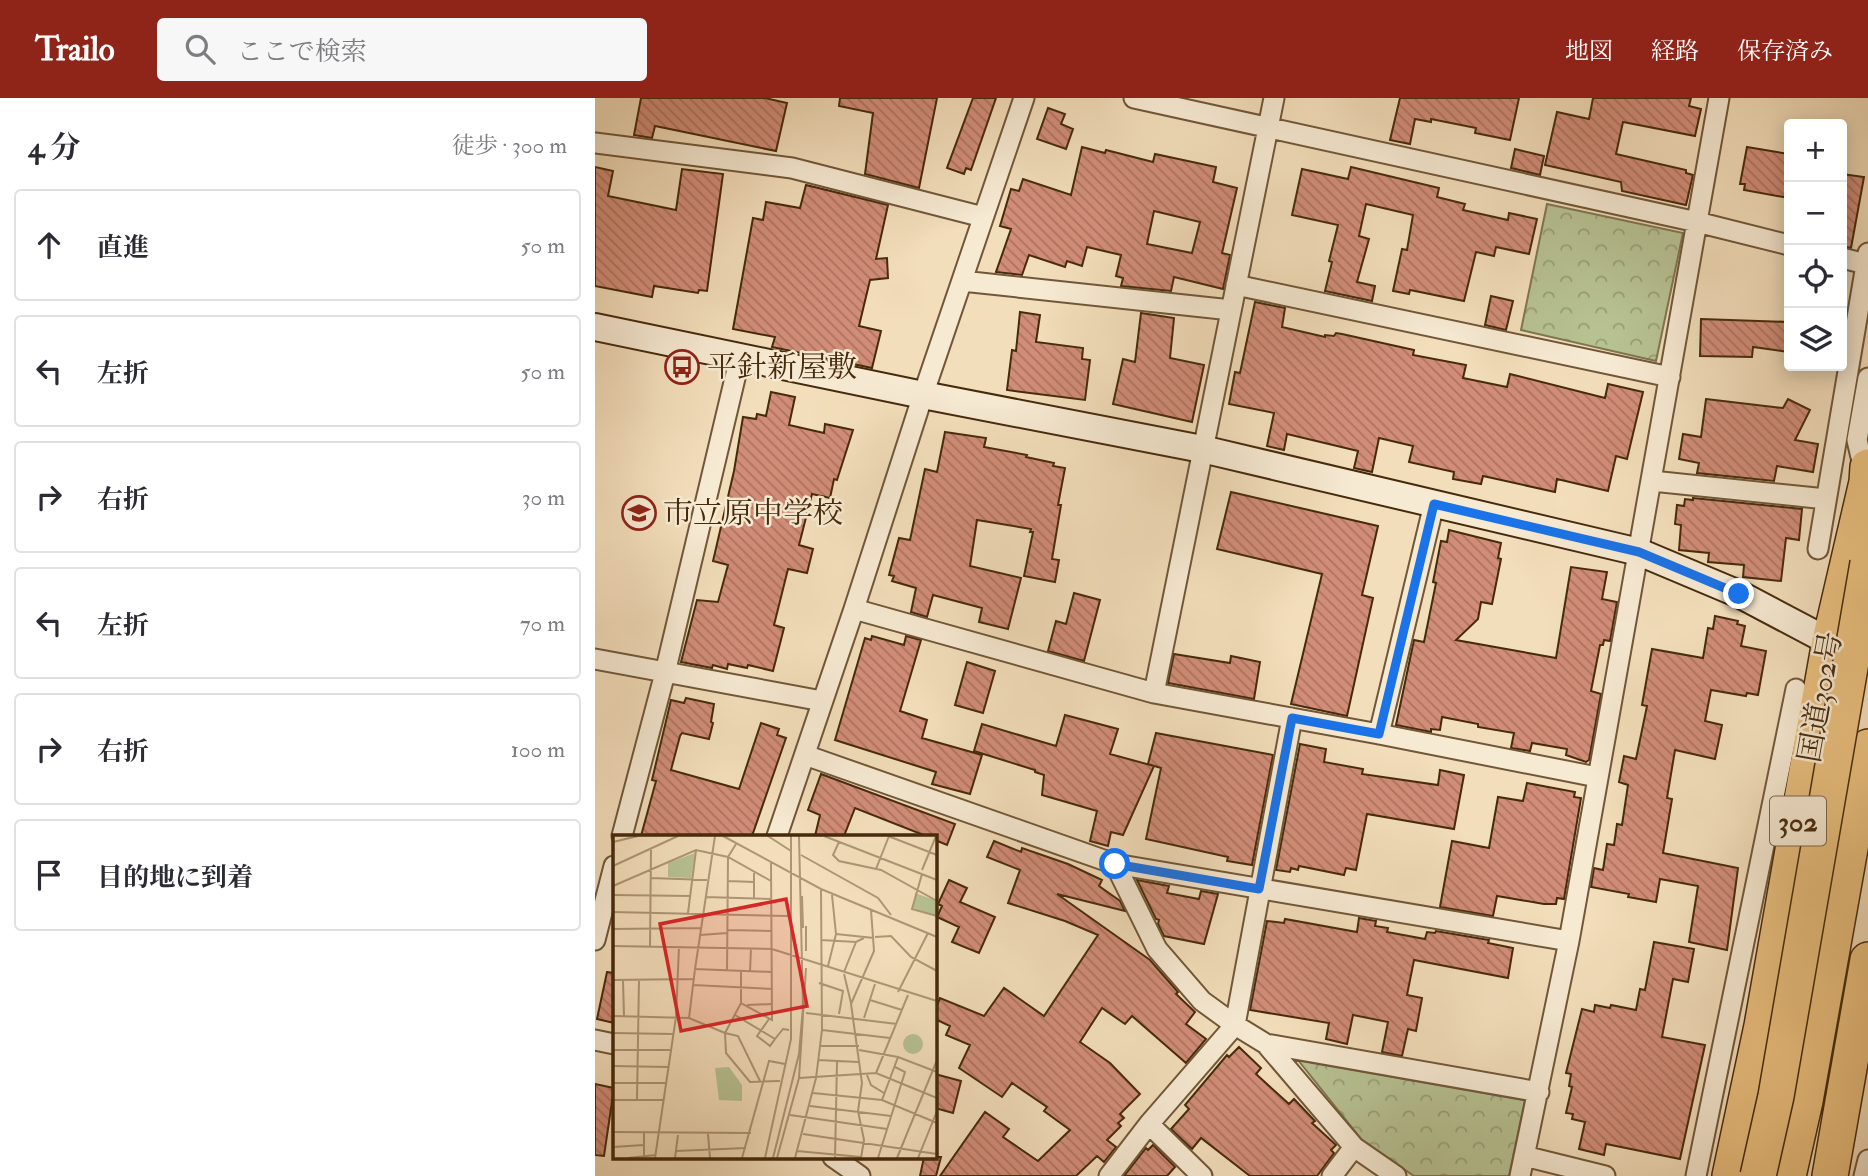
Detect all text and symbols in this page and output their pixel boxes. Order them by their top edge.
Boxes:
search box [157,18,647,81]
text: Trailo [35,29,115,70]
icon: search [181,30,219,68]
text: ここで検索 [237,36,367,68]
text: 地図 [1565,36,1613,67]
text: 経路 [1651,36,1699,67]
text: 保存済み [1737,36,1833,67]
map controls [1784,119,1847,371]
button: + [1784,119,1847,182]
text: 4 分 [28,129,81,166]
text: 徒歩 · 300 m [452,131,567,160]
button: − [1784,182,1847,245]
icon: ahead [30,226,68,264]
text: 50 m [521,231,565,260]
text: 直進 [97,232,149,264]
button: locate [1784,245,1847,308]
button: layers [1784,308,1847,371]
bus stop icon: 平針新屋敷 [663,348,701,386]
place label: 平針新屋敷 [707,349,857,386]
icon: left [30,352,68,390]
text: 50 m [521,357,565,386]
text: 左折 [97,358,149,390]
icon: right [30,478,68,516]
text: 30 m [522,483,565,512]
text: 右折 [97,484,149,516]
school or university icon: 市立原中学校 [620,494,658,532]
place label: 市立原中学校 [663,495,843,532]
route end [1723,578,1754,609]
icon: left [30,604,68,642]
text: 70 m [520,609,565,638]
text: 左折 [97,610,149,642]
street label: 国道302号 [1791,629,1850,765]
icon: right [30,730,68,768]
text: 100 m [511,735,565,764]
text: 右折 [97,736,149,768]
road number: 302 [1770,796,1826,846]
inset map [613,835,936,1158]
route start [1099,848,1130,879]
icon: arrive [30,856,68,894]
text: 目的地に到着 [97,862,253,894]

